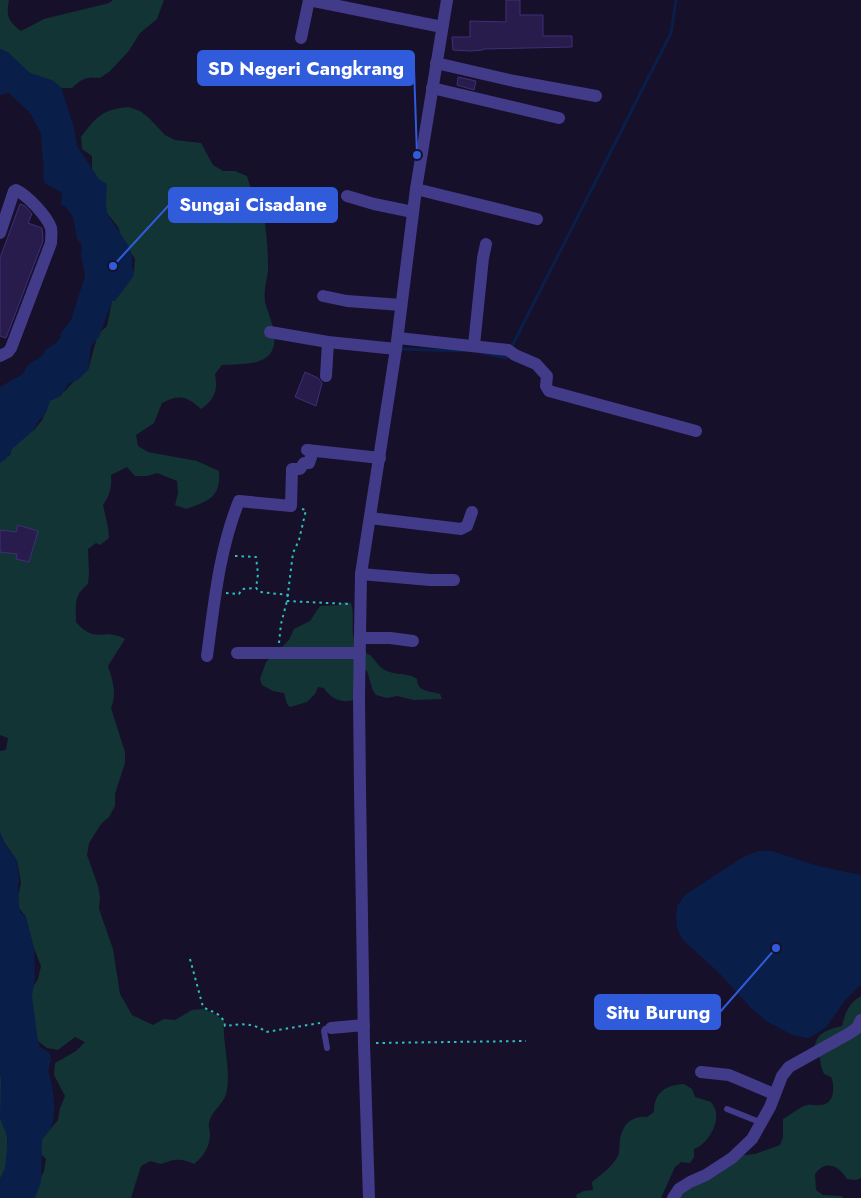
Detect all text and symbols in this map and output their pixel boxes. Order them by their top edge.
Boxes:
callout: SD Negeri Cangkrang [198,51,414,85]
text: SD Negeri Cangkrang [208,55,404,82]
callout: Sungai Cisadane [169,188,337,222]
text: Sungai Cisadane [179,191,327,218]
callout: Situ Burung [595,995,720,1029]
text: Situ Burung [606,999,710,1026]

